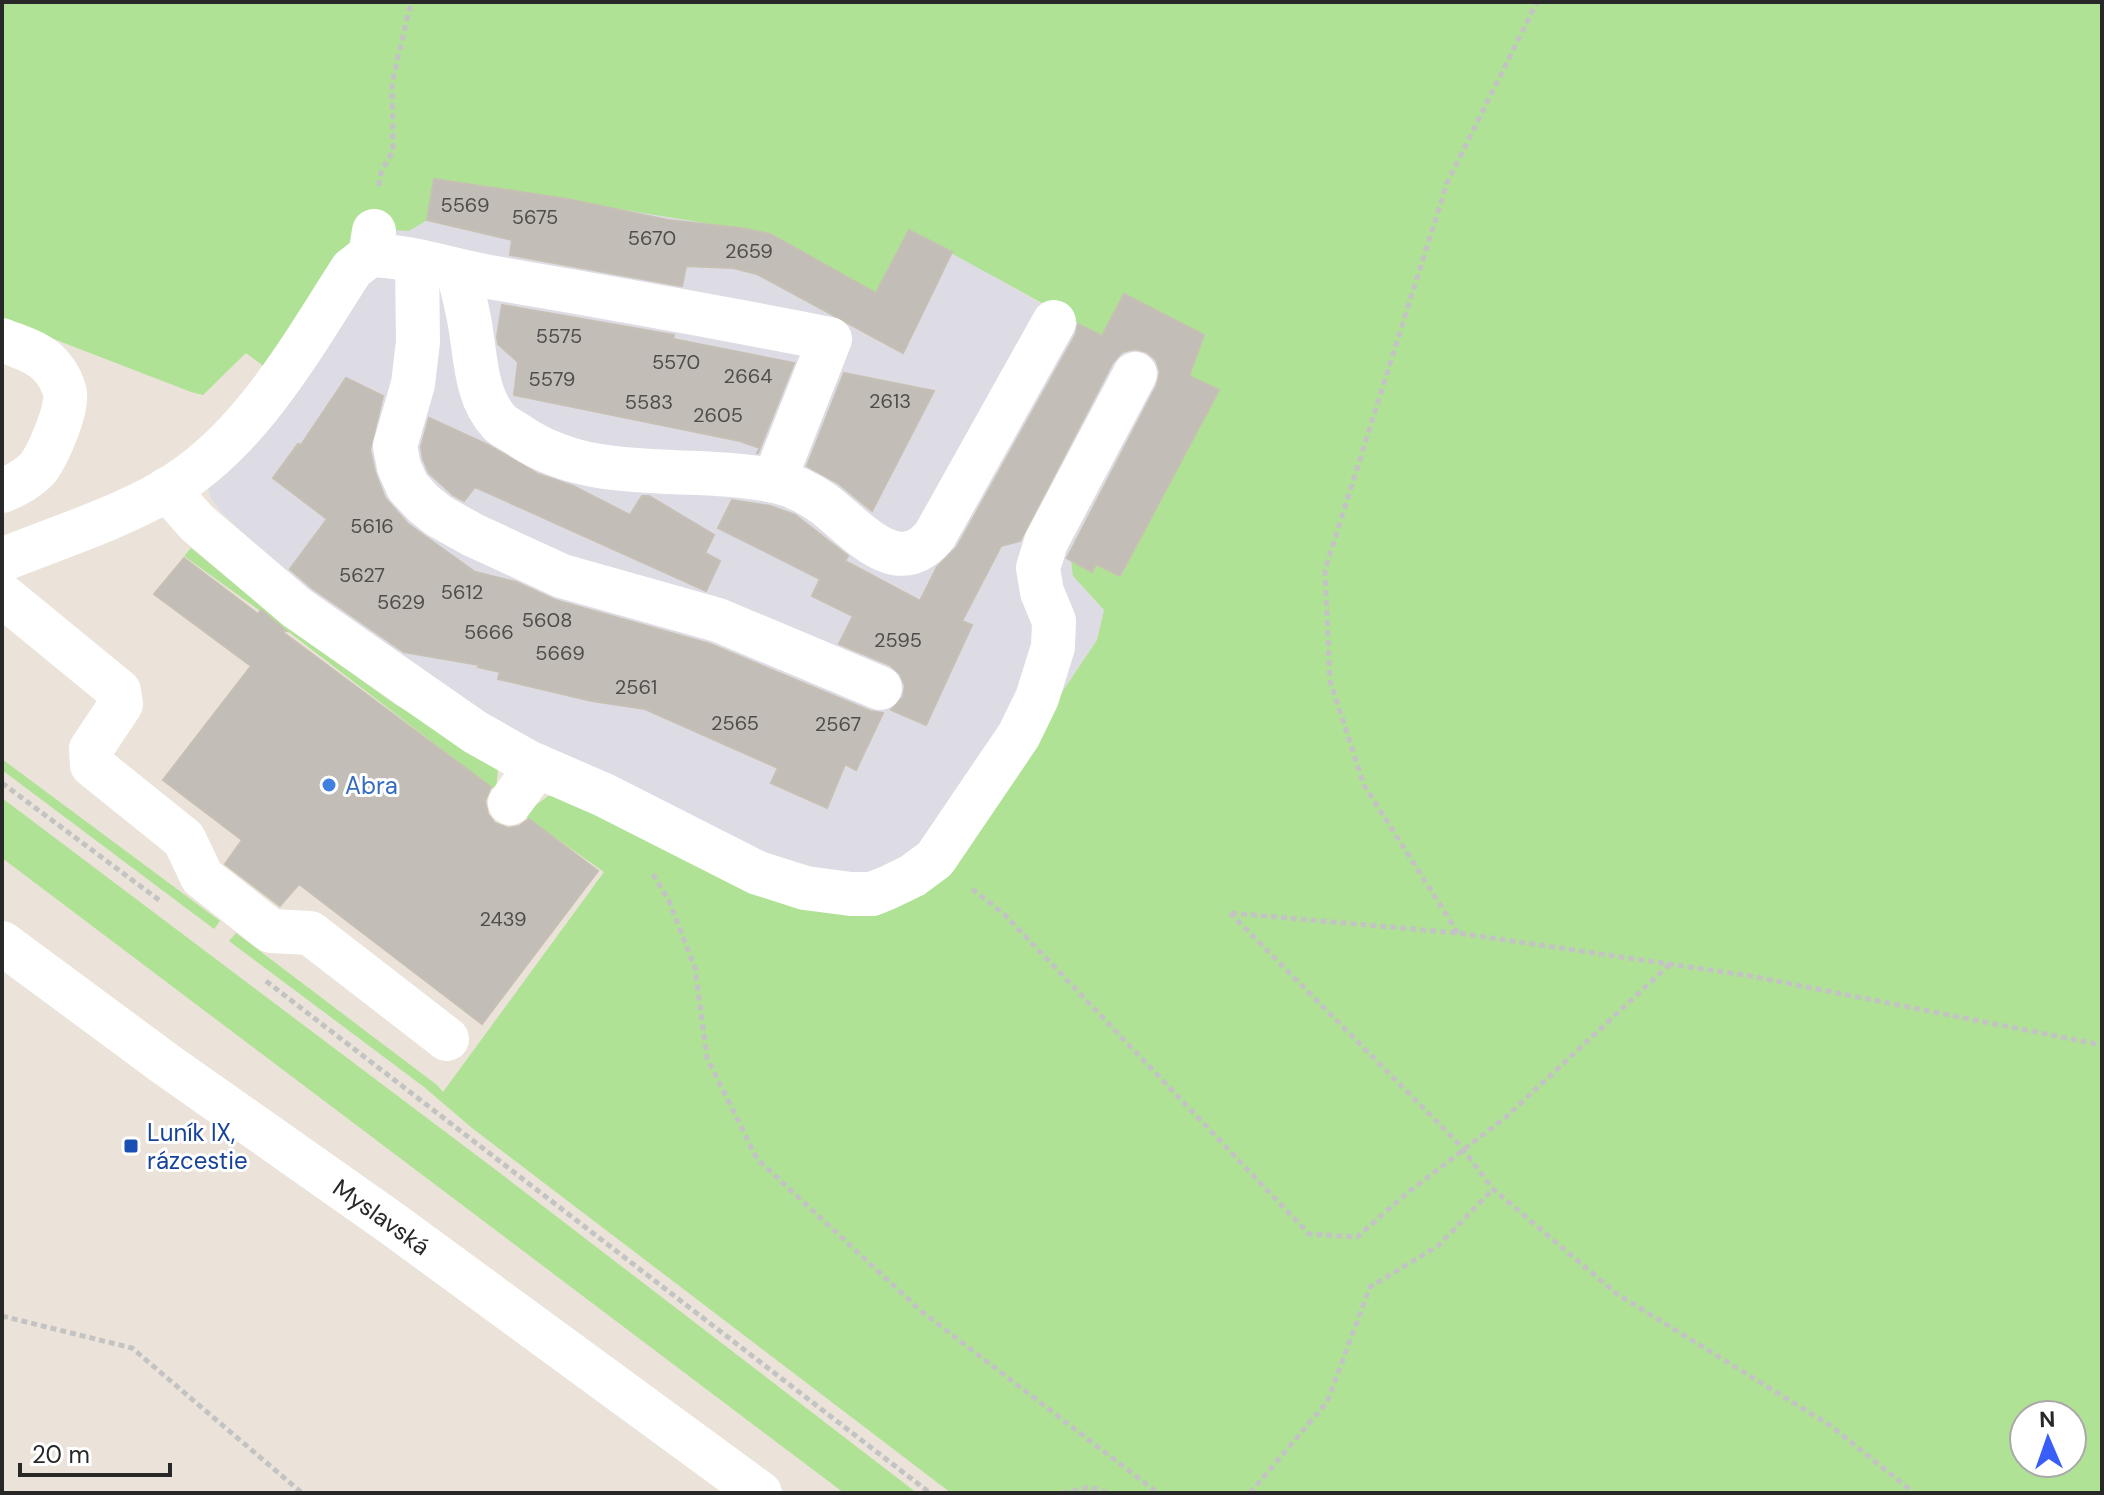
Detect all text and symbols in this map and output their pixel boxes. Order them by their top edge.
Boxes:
house number: 5569 [440,192,490,218]
house number: 5675 [512,204,558,230]
house number: 5670 [628,225,676,251]
house number: 2659 [725,238,773,264]
house number: 5575 [536,323,582,349]
house number: 5570 [652,349,700,375]
house number: 2664 [724,363,772,389]
house number: 5579 [529,366,575,392]
house number: 2613 [869,388,911,414]
house number: 5583 [625,389,673,415]
house number: 2605 [693,402,743,428]
house number: 5616 [350,513,394,539]
house number: 5627 [339,562,385,588]
house number: 5612 [441,579,483,605]
house number: 5629 [377,589,425,615]
house number: 5608 [522,607,572,633]
house number: 5666 [464,619,514,645]
house number: 2595 [874,627,922,653]
house number: 5669 [535,640,585,666]
house number: 2561 [615,674,657,700]
house number: 2565 [711,710,759,736]
house number: 2567 [815,711,861,737]
place label: Abra [345,770,398,801]
marker: Abra [320,776,338,794]
house number: 2439 [479,906,527,932]
place label: Luník IX, rázcestie [147,1117,248,1176]
marker: Luník IX, rázcestie [122,1137,140,1155]
street label: Myslavská [327,1171,436,1262]
north arrow [2008,1399,2088,1479]
text: N [2039,1405,2056,1434]
scale bar [20,1427,170,1477]
text: 20 m [32,1439,90,1470]

